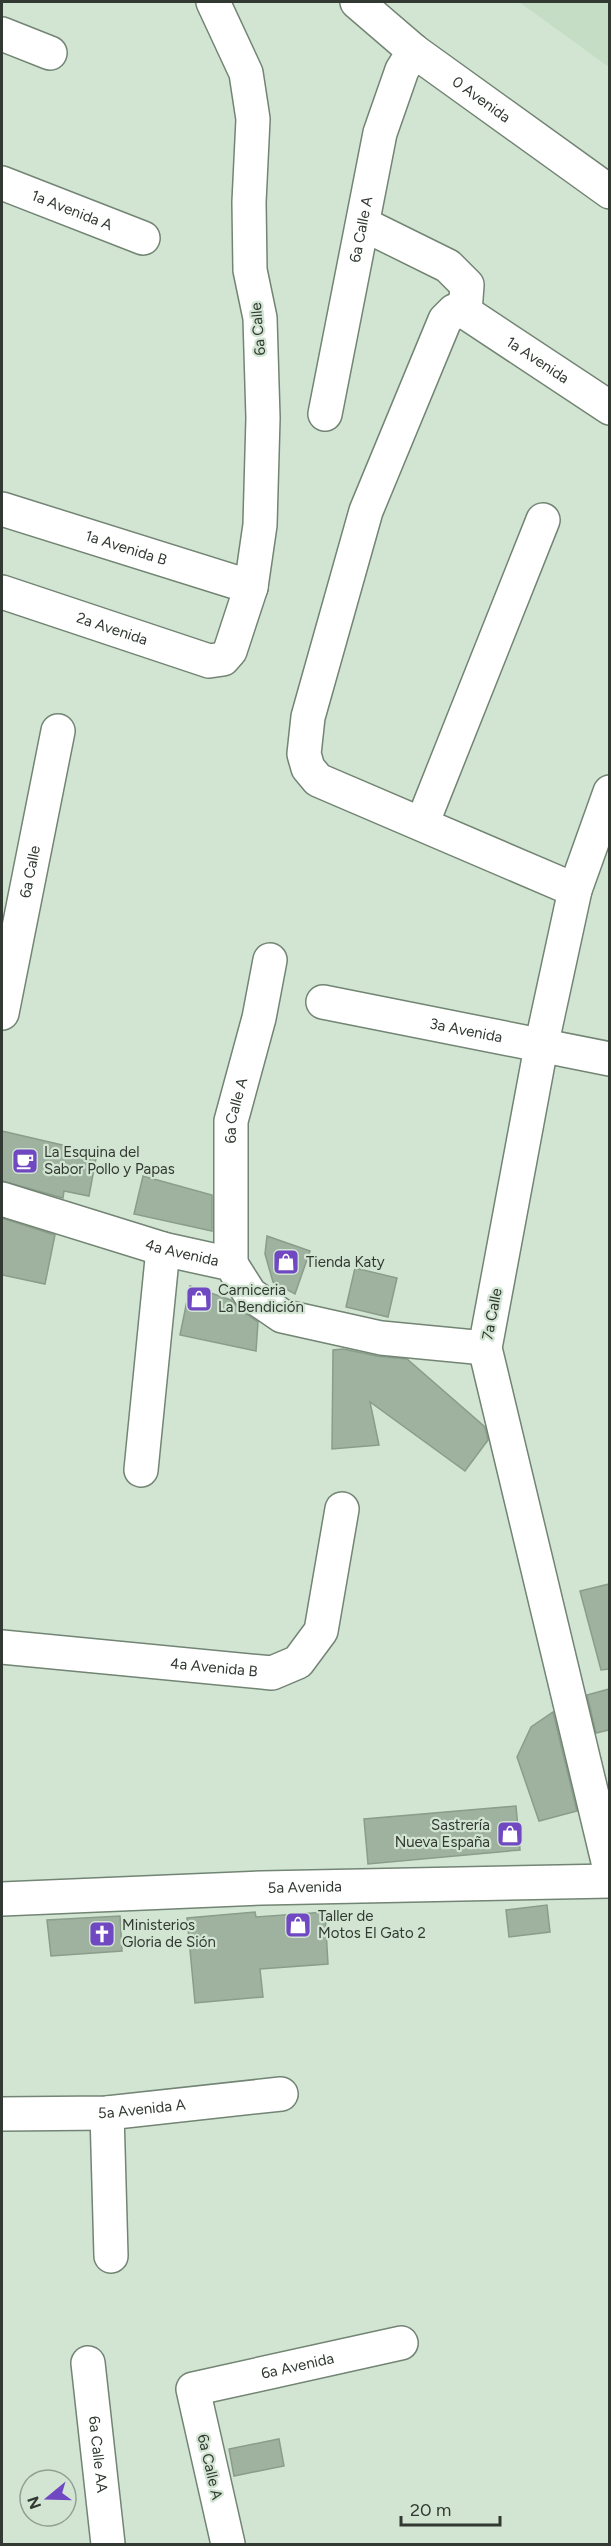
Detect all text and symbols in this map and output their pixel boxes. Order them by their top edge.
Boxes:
street label: 0 Avenida [449,72,514,126]
street label: 1a Avenida A [29,186,115,234]
street label: 6a Calle A [346,195,376,264]
street label: 6a Calle [247,302,269,356]
street label: 1a Avenida [503,333,572,387]
street label: 1a Avenida B [83,527,169,569]
street label: 2a Avenida [74,608,150,649]
street label: 6a Calle [16,844,44,900]
street label: 3a Avenida [428,1014,504,1046]
street label: 6a Calle A [222,1076,251,1144]
place label: La Esquina del Sabor Pollo y Papas [44,1143,175,1178]
cafe icon: La Esquina del Sabor Pollo y Papas [10,1146,40,1176]
street label: 4a Avenida [143,1235,220,1270]
shop icon: Tienda Katy [271,1247,301,1277]
place label: Tienda Katy [306,1253,385,1271]
place label: Carniceria La Bendición [218,1281,304,1316]
shop icon: Carniceria La Bendición [184,1284,214,1314]
street label: 7a Calle [478,1286,506,1342]
street label: 4a Avenida B [169,1654,259,1681]
place label: Sastrería Nueva España [395,1816,490,1851]
shop icon: Sastrería Nueva España [495,1819,525,1849]
street label: 5a Avenida [268,1877,342,1897]
place label: Taller de Motos El Gato 2 [318,1907,426,1942]
shop icon: Taller de Motos El Gato 2 [283,1910,313,1940]
place label: Ministerios Gloria de Sión [122,1916,216,1951]
church icon: Ministerios Gloria de Sión [87,1919,117,1949]
street label: 5a Avenida A [98,2095,187,2122]
street label: 6a Avenida [259,2349,336,2383]
street label: 6a Calle AA [85,2415,111,2494]
street label: 6a Calle A [194,2432,226,2502]
north arrow [18,2468,78,2528]
scale bar [401,2489,500,2527]
text: N [23,2494,45,2512]
text: 20 m [410,2499,451,2521]

